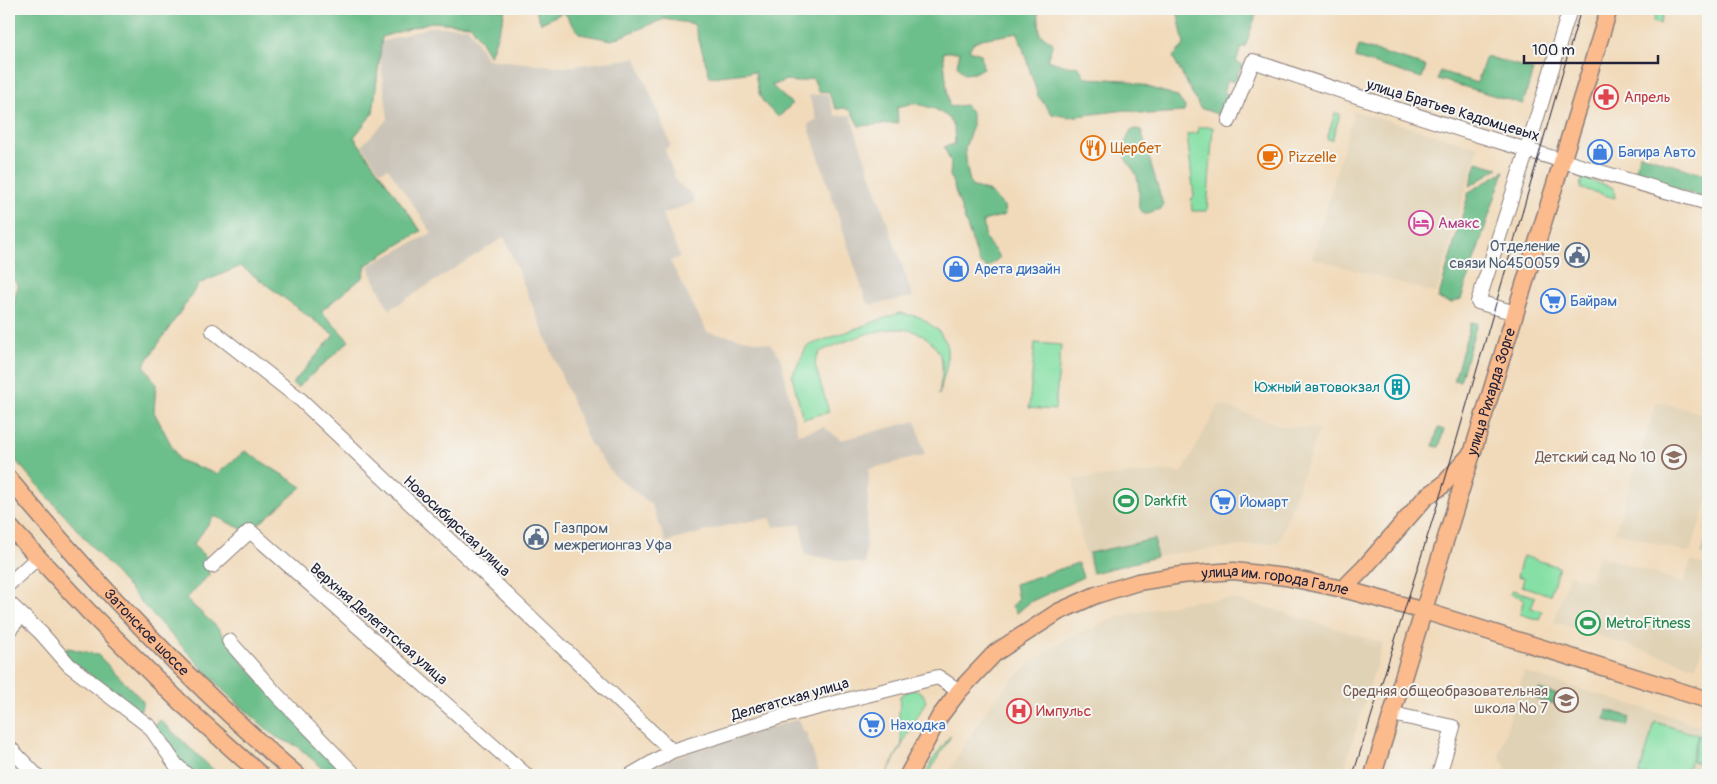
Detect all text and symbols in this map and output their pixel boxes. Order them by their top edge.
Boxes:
scale bar [1524,32,1658,64]
text: 100 m [1532,41,1575,60]
street label: улица Братьев Кадомцевых [1363,75,1542,146]
pharmacy icon: Апрель [1593,84,1619,110]
place label: Апрель [1624,88,1671,107]
restaurant icon: Щербет [1080,135,1106,161]
place label: Щербет [1110,139,1162,158]
shop icon: Багира Авто [1587,139,1613,165]
place label: Багира Авто [1618,143,1696,162]
cafe icon: Pizzelle [1257,144,1283,170]
place label: Pizzelle [1288,148,1337,167]
hotel icon: Амакс [1408,210,1434,236]
place label: Амакс [1438,214,1480,233]
place label: Отделение связи №450059 [1449,237,1561,273]
public building icon: Отделение связи №450059 [1564,242,1590,268]
shop icon: Арета дизайн [943,256,969,282]
place label: Арета дизайн [974,260,1061,279]
supermarket icon: Байрам [1540,288,1566,314]
place label: Байрам [1570,292,1617,311]
street label: улица Рихарда Зорге [1463,325,1520,459]
building icon: Южный автовокзал [1384,374,1410,400]
place label: Южный автовокзал [1255,378,1380,397]
school or university icon: Детский сад № 10 [1661,444,1687,470]
place label: Детский сад № 10 [1534,448,1656,467]
street label: Новосибирская улица [399,472,514,581]
sports icon: Darkfit [1113,488,1139,514]
supermarket icon: Йомарт [1210,489,1236,515]
place label: Darkfit [1144,492,1188,511]
place label: Йомарт [1240,493,1289,512]
place label: Газпром межрегионгаз Уфа [554,519,672,555]
public building icon: Газпром межрегионгаз Уфа [523,524,549,550]
street label: Верхняя Делегатская улица [306,559,452,689]
street label: улица им. города Галле [1200,562,1351,600]
street label: Затонское шоссе [100,585,193,681]
sports icon: MetroFitness [1575,610,1601,636]
place label: MetroFitness [1606,614,1691,633]
street label: Делегатская улица [728,674,851,726]
place label: Средняя общеобразовательная школа № 7 [1343,682,1548,718]
school or university icon: Средняя общеобразовательная школа № 7 [1553,687,1579,713]
hospital icon: Импульс [1006,698,1032,724]
place label: Импульс [1036,702,1092,721]
supermarket icon: Находка [859,712,885,738]
place label: Находка [890,716,946,735]

